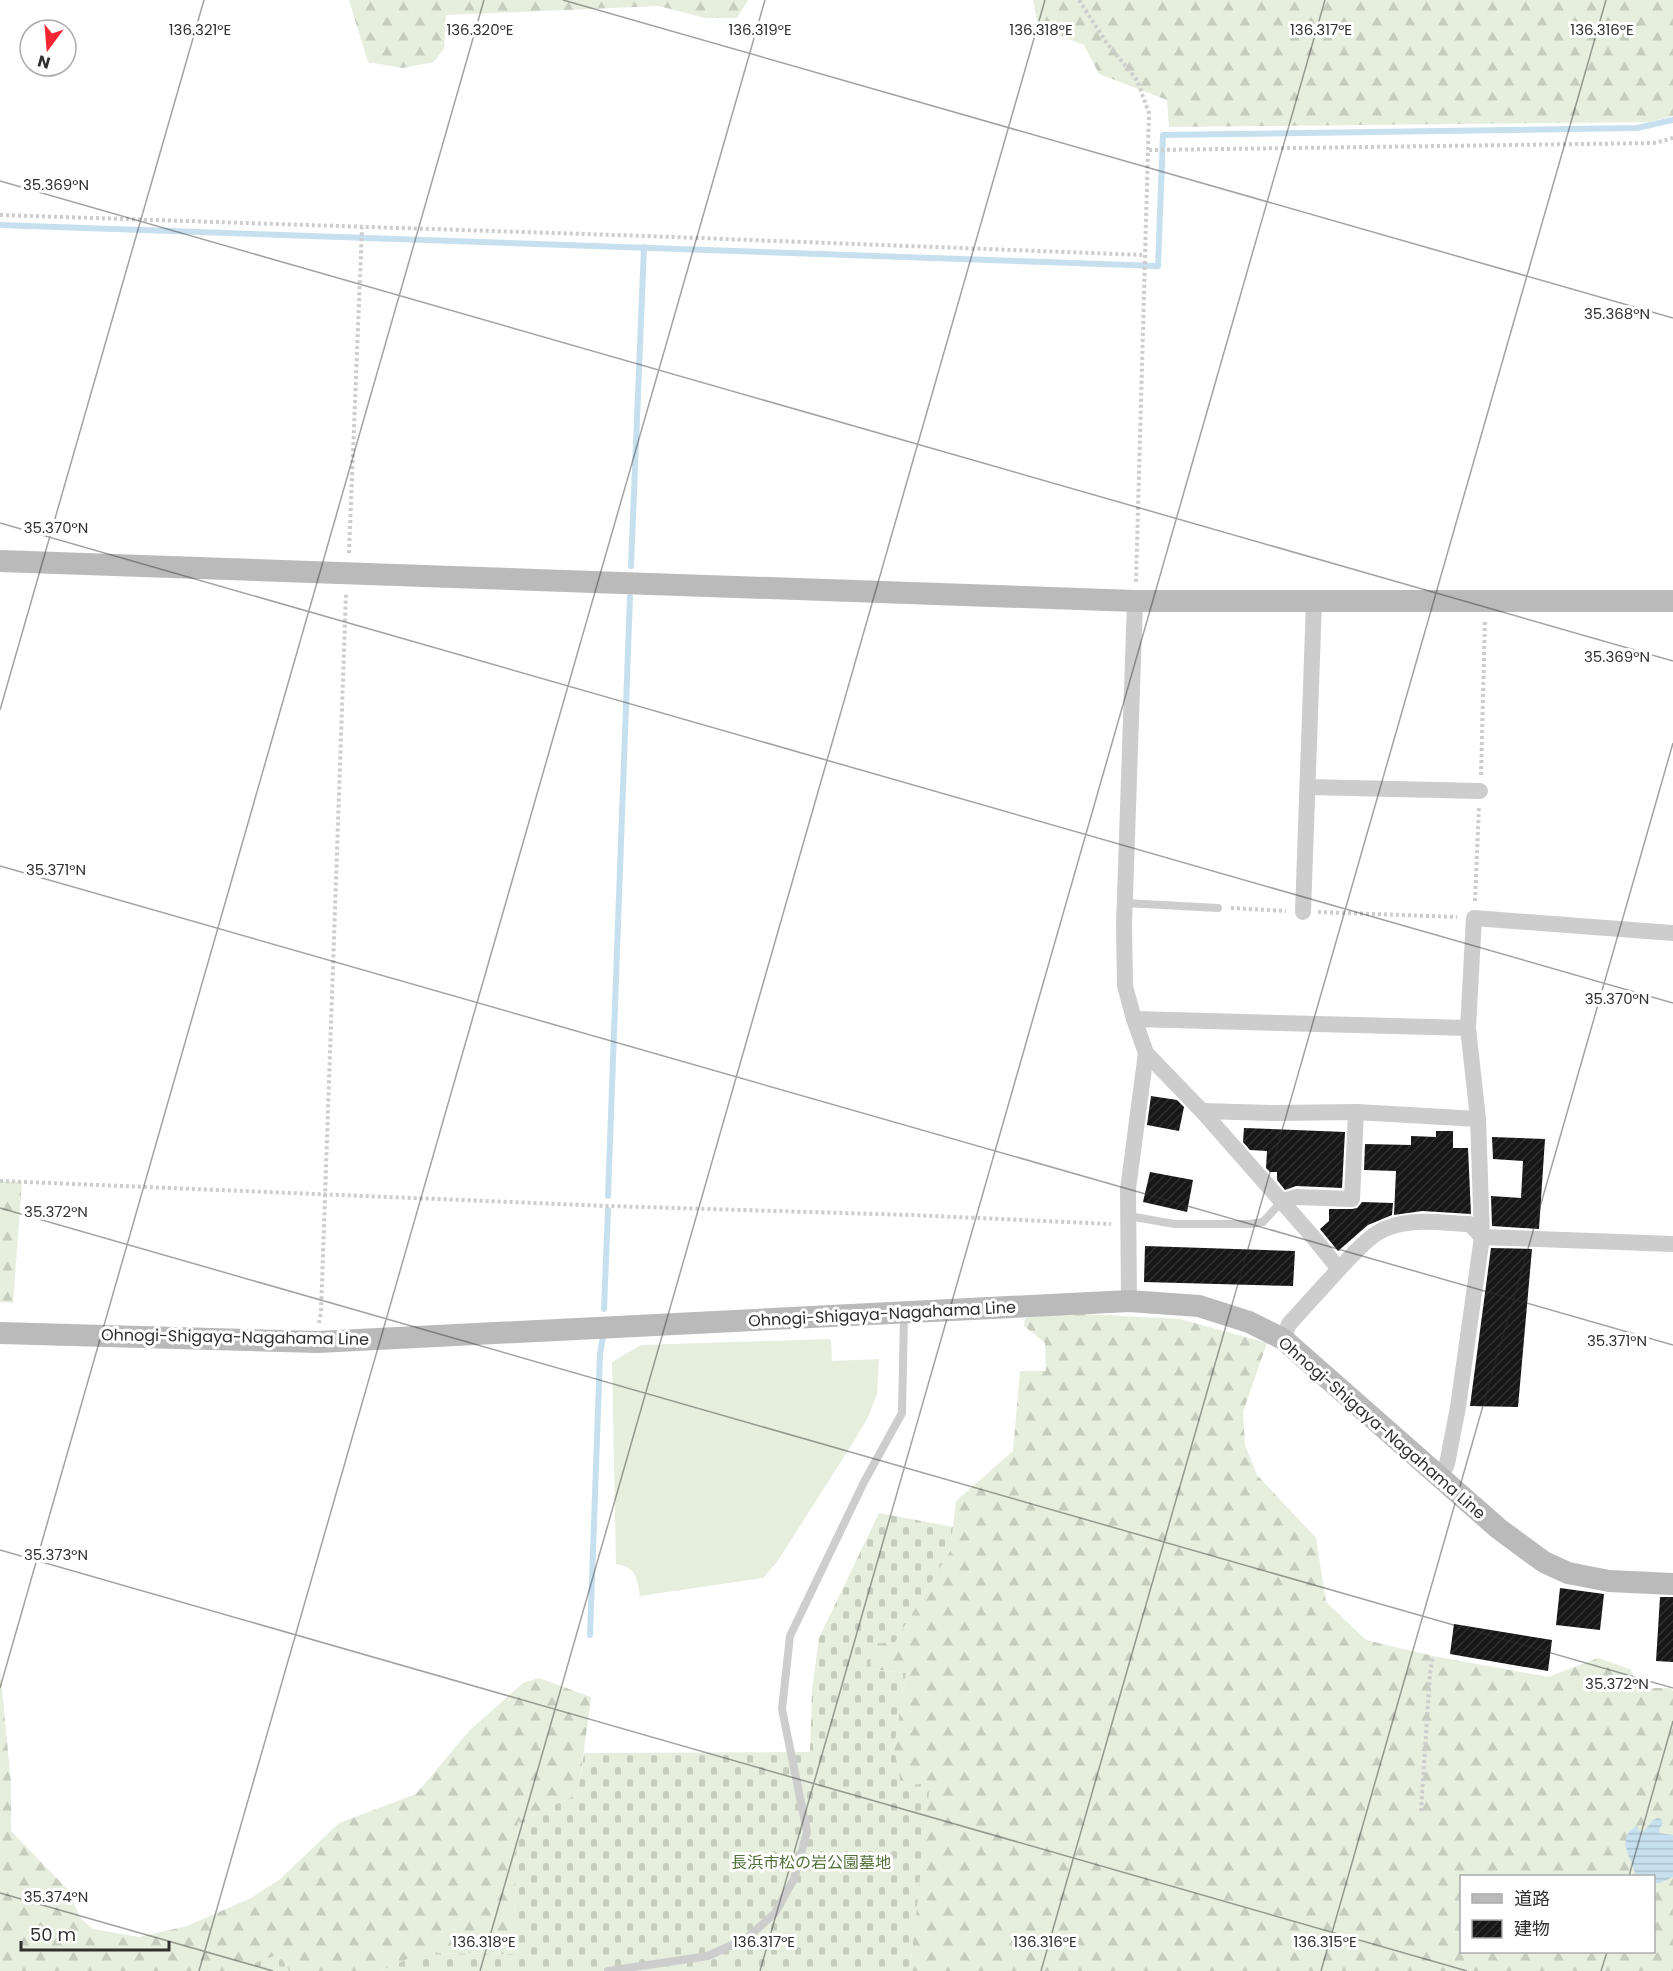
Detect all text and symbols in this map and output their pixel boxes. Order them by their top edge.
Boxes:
north arrow [18,18,78,78]
text: 136.321°E [169,19,231,40]
text: 136.320°E [446,19,514,40]
text: 136.319°E [728,19,792,40]
text: 136.318°E [1009,19,1073,40]
text: 136.317°E [1290,19,1352,40]
text: 136.316°E [1570,19,1634,40]
text: N [35,49,53,75]
text: 35.369°N [23,174,89,195]
text: 35.368°N [1584,303,1650,324]
text: 35.370°N [24,517,88,538]
text: 35.369°N [1584,646,1650,667]
text: 35.371°N [26,859,86,880]
text: 35.370°N [1585,988,1649,1009]
text: 35.372°N [24,1201,88,1222]
street label: Ohnogi-Shigaya-Nagahama Line [748,1295,1017,1332]
street label: Ohnogi-Shigaya-Nagahama Line [101,1323,369,1351]
text: 35.371°N [1587,1330,1647,1351]
street label: Ohnogi-Shigaya-Nagahama Line [1273,1331,1491,1525]
text: 35.373°N [24,1544,88,1565]
text: 35.372°N [1585,1673,1649,1694]
park label: 長浜市松の岩公園墓地 [731,1851,891,1874]
legend [1460,1875,1655,1953]
text: 35.374°N [24,1886,88,1907]
text: 道路 [1514,1886,1550,1911]
scale bar [21,1914,170,1952]
text: 建物 [1514,1916,1550,1941]
text: 50 m [30,1922,76,1947]
text: 136.318°E [452,1931,516,1952]
text: 136.317°E [733,1931,795,1952]
text: 136.316°E [1013,1931,1077,1952]
text: 136.315°E [1293,1931,1357,1952]

